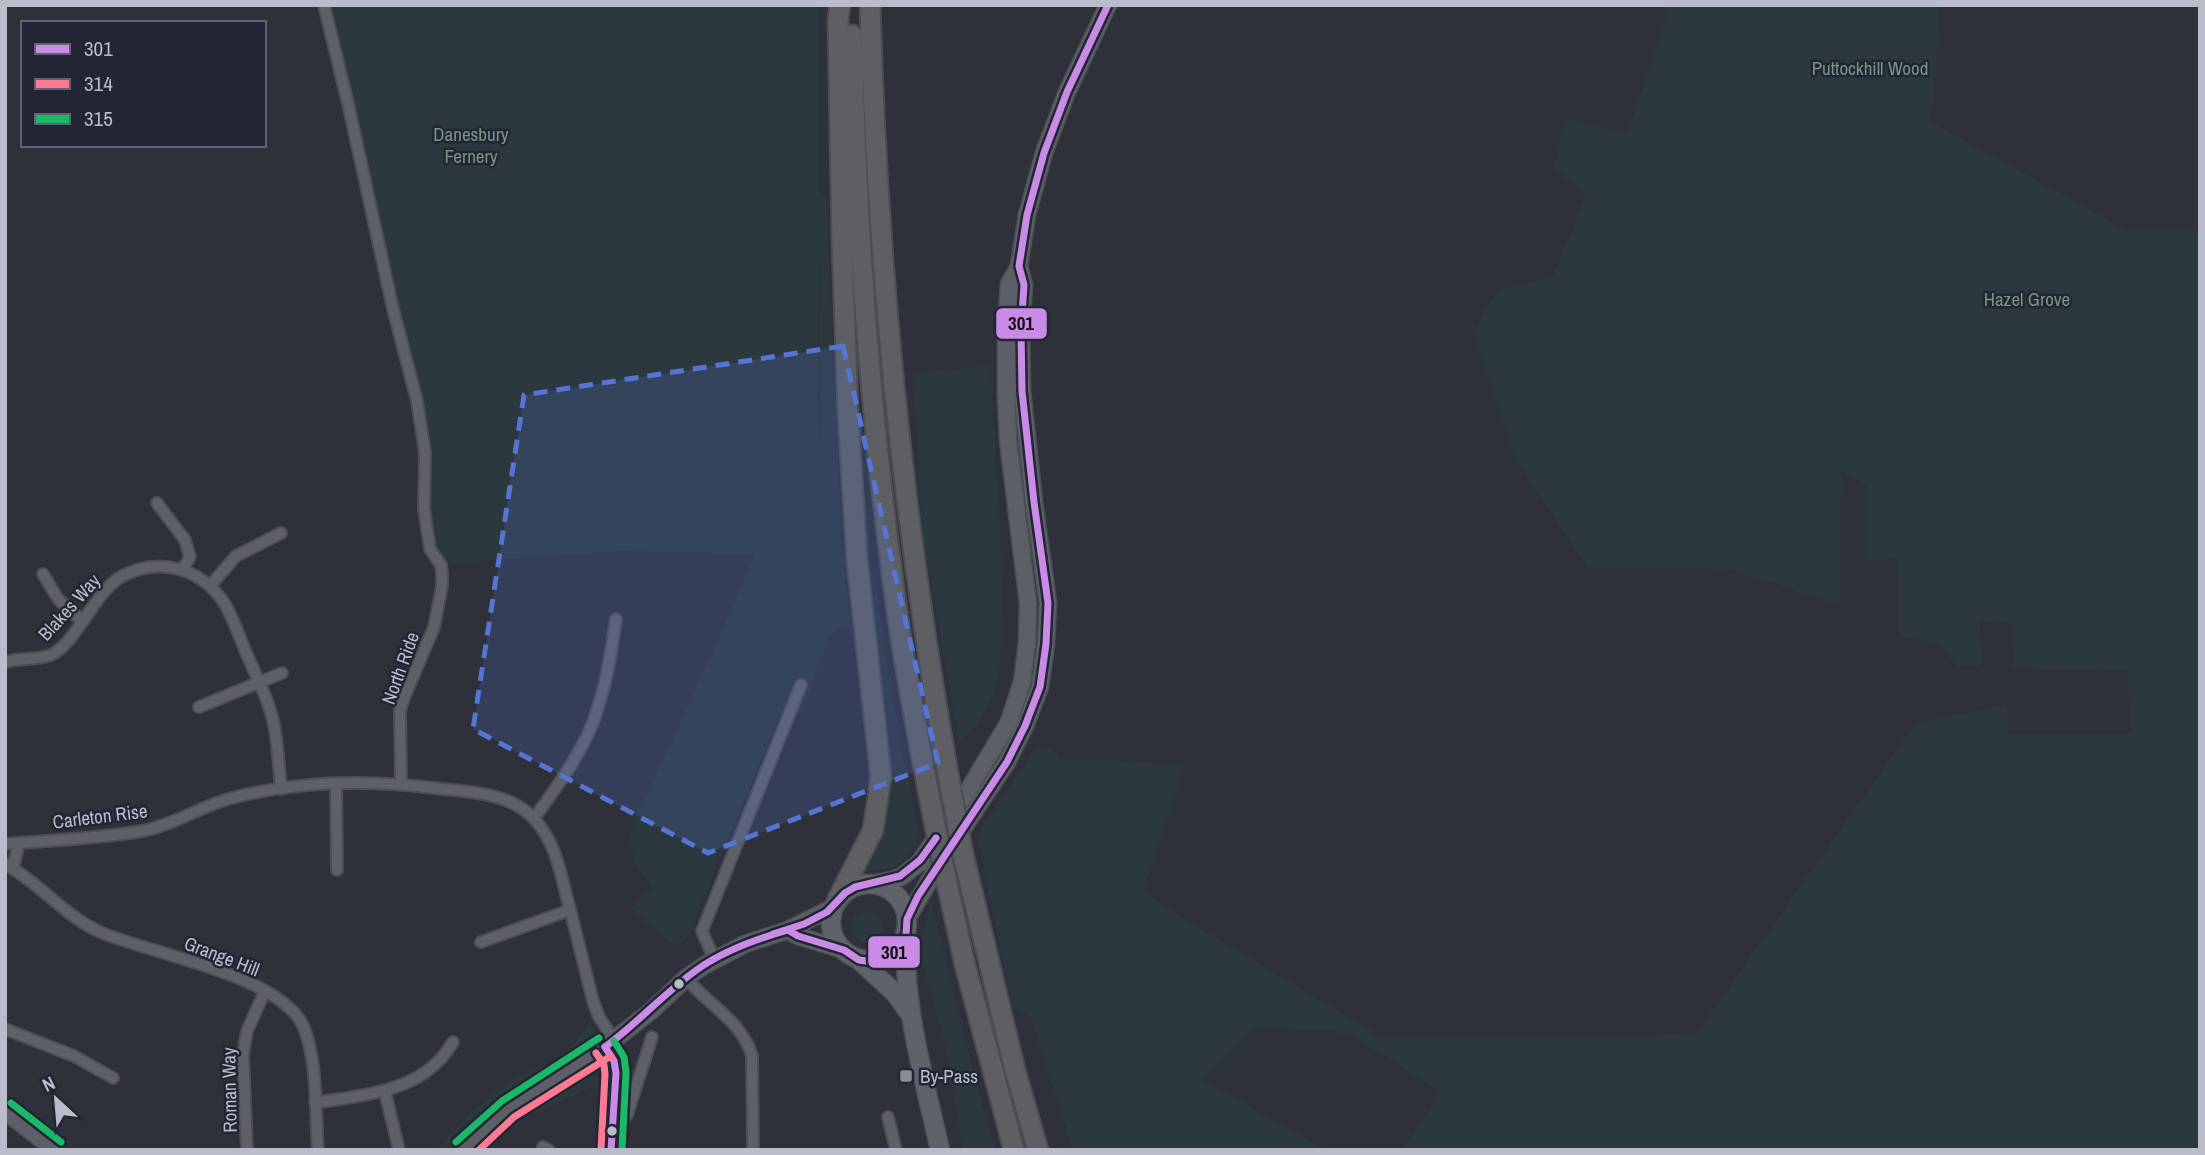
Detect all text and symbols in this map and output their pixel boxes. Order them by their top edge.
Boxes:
legend [21,21,266,147]
text: 301 [84,34,113,63]
park label: Puttockhill Wood [1812,55,1928,81]
text: 314 [84,69,113,98]
text: 315 [84,104,113,133]
park label: Danesbury Fernery [433,121,509,169]
park label: Hazel Grove [1984,286,2070,312]
line badge: 301 [995,307,1048,340]
text: 301 [1008,310,1034,336]
street label: Blakes Way [32,568,106,646]
street label: North Ride [375,628,425,708]
street label: Carleton Rise [51,797,149,835]
street label: Grange Hill [181,930,263,982]
line badge: 301 [867,935,921,969]
text: 301 [881,939,907,965]
unlabelled marker [672,977,686,991]
street label: Roman Way [215,1047,243,1133]
place label: By-Pass [920,1063,978,1089]
north arrow [21,1064,91,1134]
marker: By-Pass [898,1068,914,1084]
text: N [38,1070,59,1098]
unlabelled marker [605,1124,619,1138]

